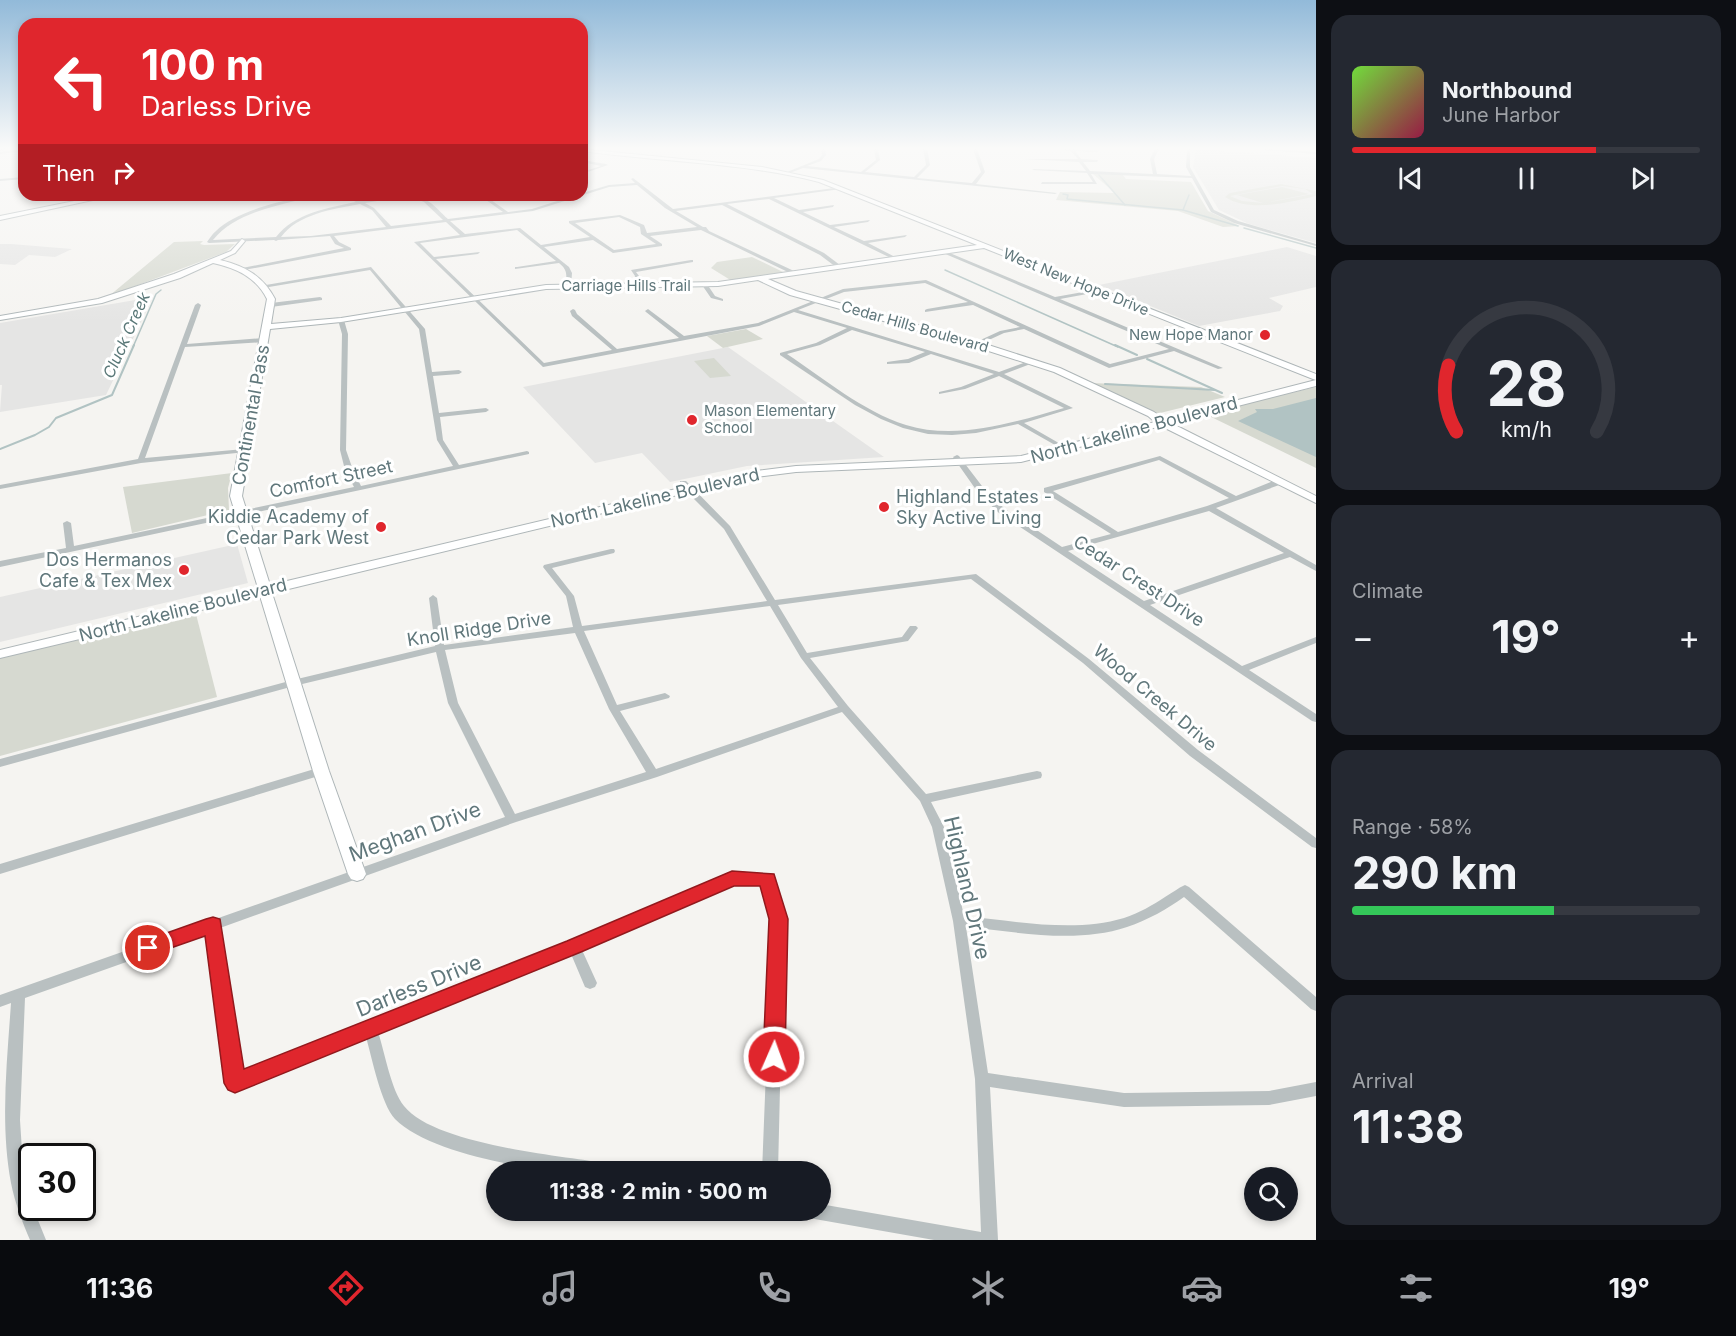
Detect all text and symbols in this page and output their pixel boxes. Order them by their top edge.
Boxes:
text: 100 m [141,39,264,90]
icon: left [42,42,120,120]
text: Northbound [1442,77,1572,103]
text: Darless Drive [141,90,312,123]
text: June Harbor [1442,103,1560,127]
icon: right [107,156,140,189]
text: Then [42,160,95,186]
icon: previous [1394,162,1427,195]
icon: pause [1510,162,1543,195]
icon: next [1626,162,1659,195]
street label: West New Hope Drive [1000,244,1152,319]
street label: Carriage Hills Trail [561,276,691,295]
water label: Cluck Creek [98,289,154,381]
street label: Cedar Hills Boulevard [839,296,991,357]
place label: New Hope Manor [1129,325,1253,344]
marker: New Hope Manor [1258,328,1272,342]
street label: Continental Pass [228,343,273,487]
text: 28 [1486,346,1566,421]
street label: North Lakeline Boulevard [1028,392,1240,467]
place label: Mason Elementary School [704,401,836,437]
marker: Mason Elementary School [685,413,699,427]
text: km/h [1501,416,1551,442]
street label: Comfort Street [267,455,395,502]
street label: North Lakeline Boulevard [548,463,761,532]
place label: Highland Estates - Sky Active Living [896,486,1052,528]
marker: Highland Estates - Sky Active Living [877,500,891,514]
place label: Kiddie Academy of Cedar Park West [208,506,369,548]
marker: Kiddie Academy of Cedar Park West [374,520,388,534]
street label: Cedar Crest Drive [1070,530,1209,631]
place label: Dos Hermanos Cafe & Tex Mex [39,549,172,591]
marker: Dos Hermanos Cafe & Tex Mex [177,563,191,577]
street label: North Lakeline Boulevard [77,573,289,646]
text: Climate [1352,579,1423,603]
street label: Knoll Ridge Drive [405,607,552,650]
text: 19° [1491,609,1561,664]
text: − [1352,617,1374,657]
text: + [1678,617,1700,657]
street label: Wood Creek Drive [1089,640,1221,755]
street label: Meghan Drive [345,796,484,867]
street label: Highland Drive [939,814,996,962]
text: Range · 58% [1352,815,1473,839]
text: 290 km [1352,845,1518,900]
pin [122,922,173,973]
icon: arrive [131,931,164,964]
street label: Darless Drive [353,949,485,1022]
position arrow [742,1025,806,1089]
text: Arrival [1352,1069,1414,1093]
text: 11:38 [1352,1099,1464,1154]
speed limit sign: 30 [18,1143,96,1221]
map controls [1244,1167,1298,1221]
button: search [1244,1167,1298,1221]
text: 11:38 · 2 min · 500 m [549,1178,768,1204]
icon: directions [325,1267,367,1309]
icon: music [539,1267,581,1309]
icon: phone [753,1267,795,1309]
icon: climate [967,1267,1009,1309]
icon: car [1181,1267,1223,1309]
icon: filters [1395,1267,1437,1309]
text: 11:36 [86,1272,153,1305]
text: 19° [1608,1272,1650,1305]

